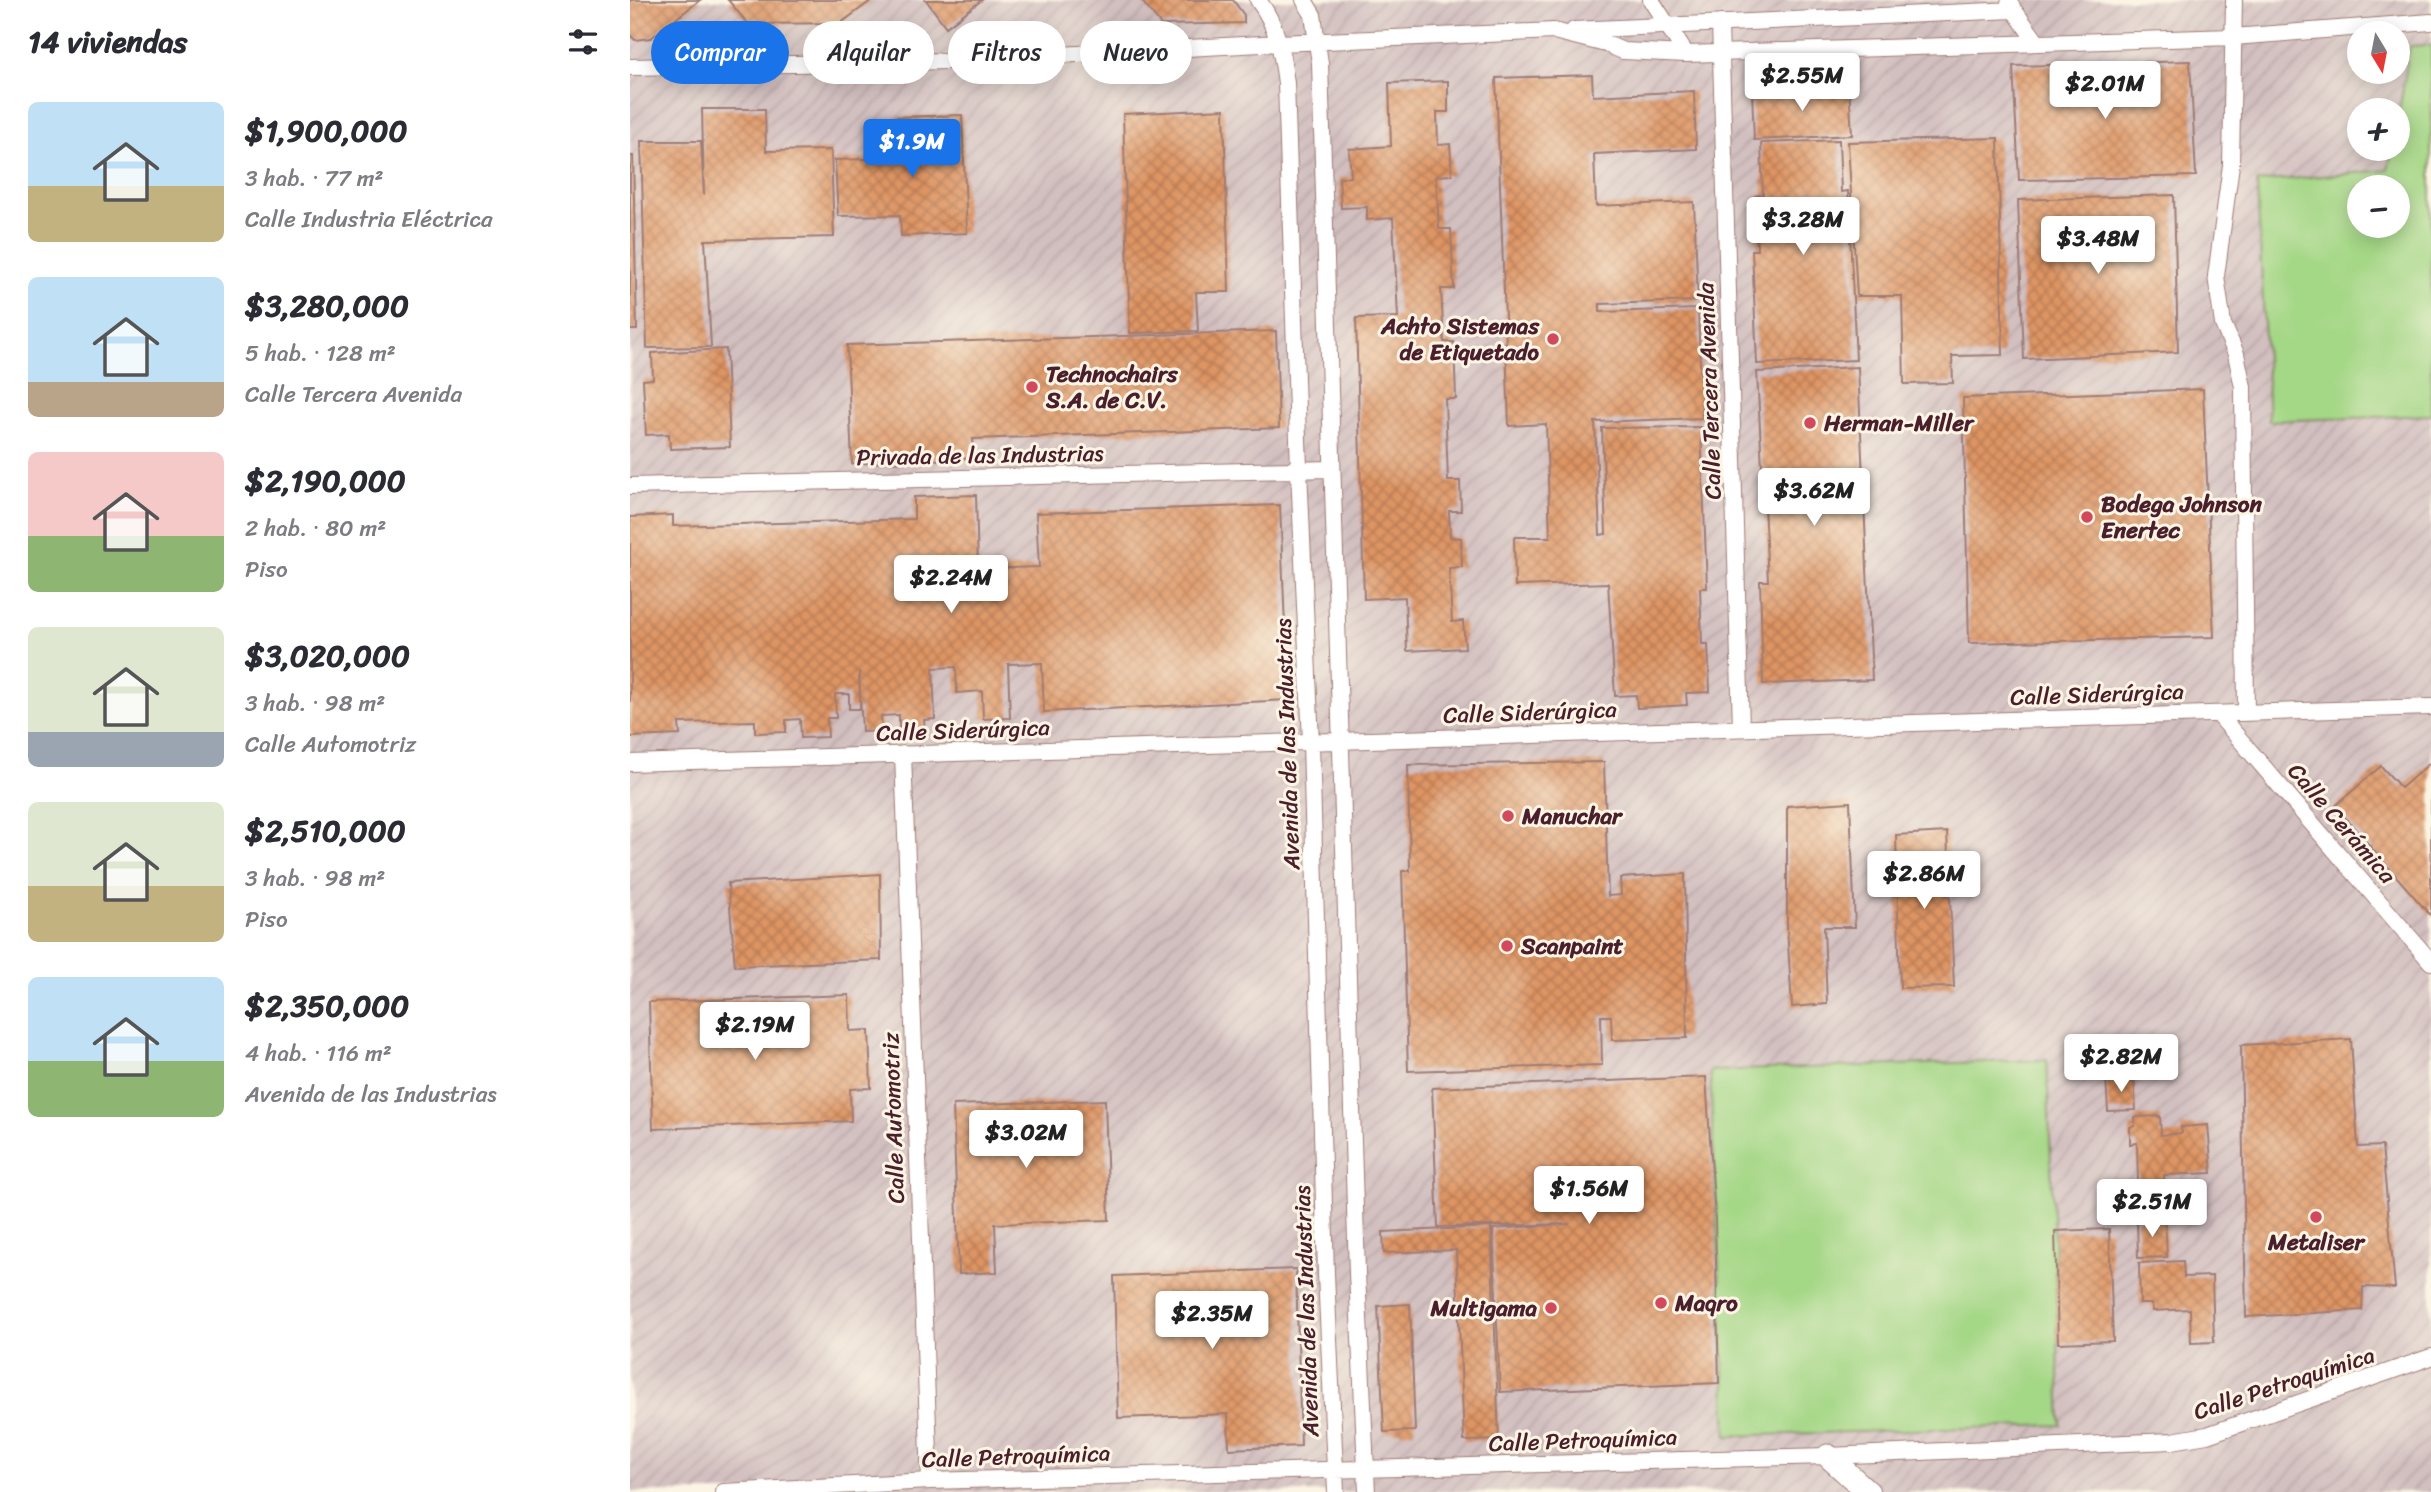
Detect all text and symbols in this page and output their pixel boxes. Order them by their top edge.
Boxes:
text: 14 viviendas [28,15,187,69]
chip: Comprar [651,21,789,84]
chip: Alquilar [803,21,934,84]
chip: Filtros [948,21,1066,84]
chip: Nuevo [1080,21,1192,84]
north arrow [2347,21,2410,84]
map controls [2347,21,2410,238]
icon: filters [564,23,602,61]
pin: $2.55M [1745,54,1859,113]
text: $2.55M [1761,55,1843,96]
pin: $2.01M [2048,61,2162,121]
text: $2.01M [2066,63,2144,104]
button: + [2347,98,2410,161]
text: $1,900,000 [245,104,407,158]
pin: $1.9M [863,120,961,179]
text: $1.9M [879,121,945,162]
icon: home [84,130,168,214]
text: 3 hab. · 77 m² [245,158,384,199]
button: − [2347,175,2410,238]
pin: $3.28M [1746,198,1860,257]
text: Calle Industria Eléctrica [245,199,492,240]
text: $3.28M [1763,199,1843,240]
pin: $3.48M [2041,216,2155,276]
text: $3.48M [2057,218,2139,259]
text: $3,280,000 [245,279,409,333]
street label: Calle Tercera Avenida [1685,281,1734,500]
icon: home [84,305,168,389]
place label: Achto Sistemas de Etiquetado [1380,306,1540,373]
marker: Achto Sistemas de Etiquetado [1545,331,1561,347]
text: 5 hab. · 128 m² [245,333,396,374]
place label: Technochairs S.A. de C.V. [1045,354,1179,421]
text: Calle Tercera Avenida [245,374,462,415]
marker: Technochairs S.A. de C.V. [1024,379,1040,395]
place label: Herman-Miller [1823,403,1975,444]
marker: Herman-Miller [1802,415,1818,431]
street label: Privada de las Industrias [856,433,1105,478]
text: $2,190,000 [245,454,406,508]
pin: $3.62M [1757,468,1871,528]
text: $3.62M [1774,470,1854,511]
icon: home [84,480,168,564]
place label: Bodega Johnson Enertec [2101,484,2262,551]
text: 2 hab. · 80 m² [245,508,386,549]
marker: Bodega Johnson Enertec [2079,509,2095,525]
text: Piso [245,549,288,590]
pin: $2.24M [894,556,1008,615]
text: $2.24M [910,557,992,598]
street label: Avenida de las Industrias [1263,617,1312,871]
text: $3,020,000 [245,629,410,683]
icon: home [84,655,168,739]
street label: Calle Siderúrgica [2009,671,2185,718]
text: 3 hab. · 98 m² [245,683,385,724]
street label: Calle Siderúrgica [1442,689,1618,736]
street label: Calle Siderúrgica [875,707,1051,754]
text: Calle Automotriz [245,724,416,765]
street label: Calle Cerámica [2277,753,2407,894]
place label: Manuchar [1521,796,1624,837]
text: $2,510,000 [245,804,406,858]
marker: Manuchar [1500,808,1516,824]
icon: home [84,830,168,914]
pin: $2.86M [1867,852,1981,911]
text: $2.86M [1883,853,1965,894]
text: 3 hab. · 98 m² [245,858,385,899]
text: Piso [245,899,288,940]
place label: Scanpaint [1520,926,1623,967]
marker: Scanpaint [1499,938,1515,954]
text: $2,350,000 [245,979,409,1033]
pin: $2.19M [698,1002,812,1062]
text: $2.19M [716,1004,794,1045]
icon: home [84,1005,168,1089]
street label: Calle Automotriz [870,1031,917,1204]
text: 4 hab. · 116 m² [245,1033,392,1074]
pin: $2.82M [2064,1034,2178,1094]
text: $2.82M [2080,1036,2162,1077]
text: Avenida de las Industrias [245,1074,497,1115]
pin: $3.02M [969,1110,1083,1170]
text: $3.02M [985,1112,1067,1153]
pin: $1.56M [1532,1166,1646,1226]
text: $1.56M [1550,1168,1628,1209]
pin: $2.51M [2095,1180,2209,1239]
text: $2.51M [2113,1181,2191,1222]
street label: Avenida de las Industrias [1282,1184,1331,1438]
marker: Metaliser [2308,1209,2324,1225]
place label: Metaliser [2267,1222,2366,1263]
place label: Maqro [1674,1283,1738,1324]
place label: Multigama [1430,1288,1537,1329]
pin: $2.35M [1155,1292,1269,1351]
text: $2.35M [1171,1293,1253,1334]
marker: Maqro [1653,1295,1669,1311]
marker: Multigama [1543,1300,1559,1316]
street label: Calle Petroquímica [2188,1335,2380,1432]
street label: Calle Petroquímica [1488,1417,1678,1464]
street label: Calle Petroquímica [921,1433,1111,1480]

